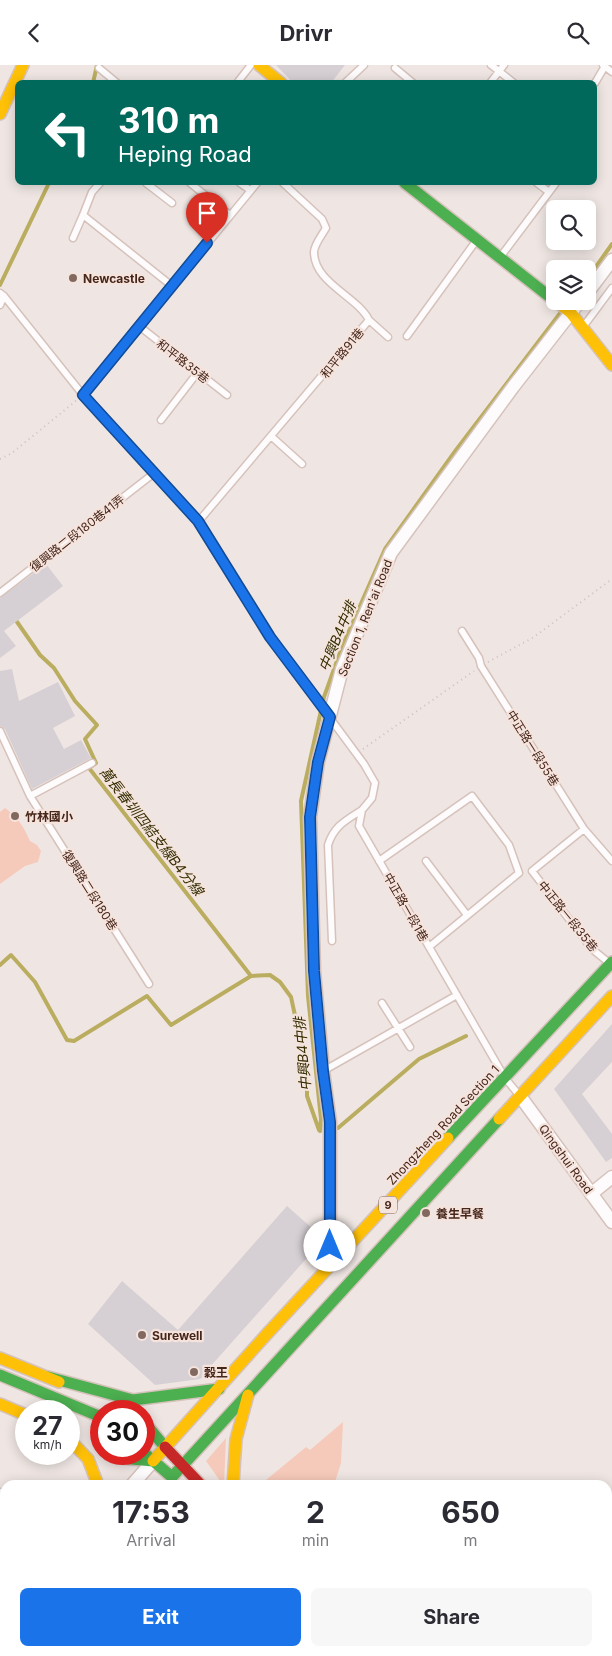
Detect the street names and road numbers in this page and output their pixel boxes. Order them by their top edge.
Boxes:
street label: 和平路91巷 [317,325,367,381]
street label: 和平路35巷 [154,336,212,386]
street label: 復興路二段180巷41弄 [27,491,127,575]
street label: Section 1, Ren'ai Road [335,557,395,679]
street label: 中正路一段55巷 [504,707,562,789]
street label: 復興路二段180巷 [59,847,121,933]
street label: 中正路一段1巷 [380,870,432,944]
street label: 中正路一段35巷 [535,878,601,954]
street label: Zhongzheng Road Section 1 [384,1062,502,1188]
street label: Qingshui Road [536,1121,596,1197]
road number: 9 [379,1197,397,1213]

